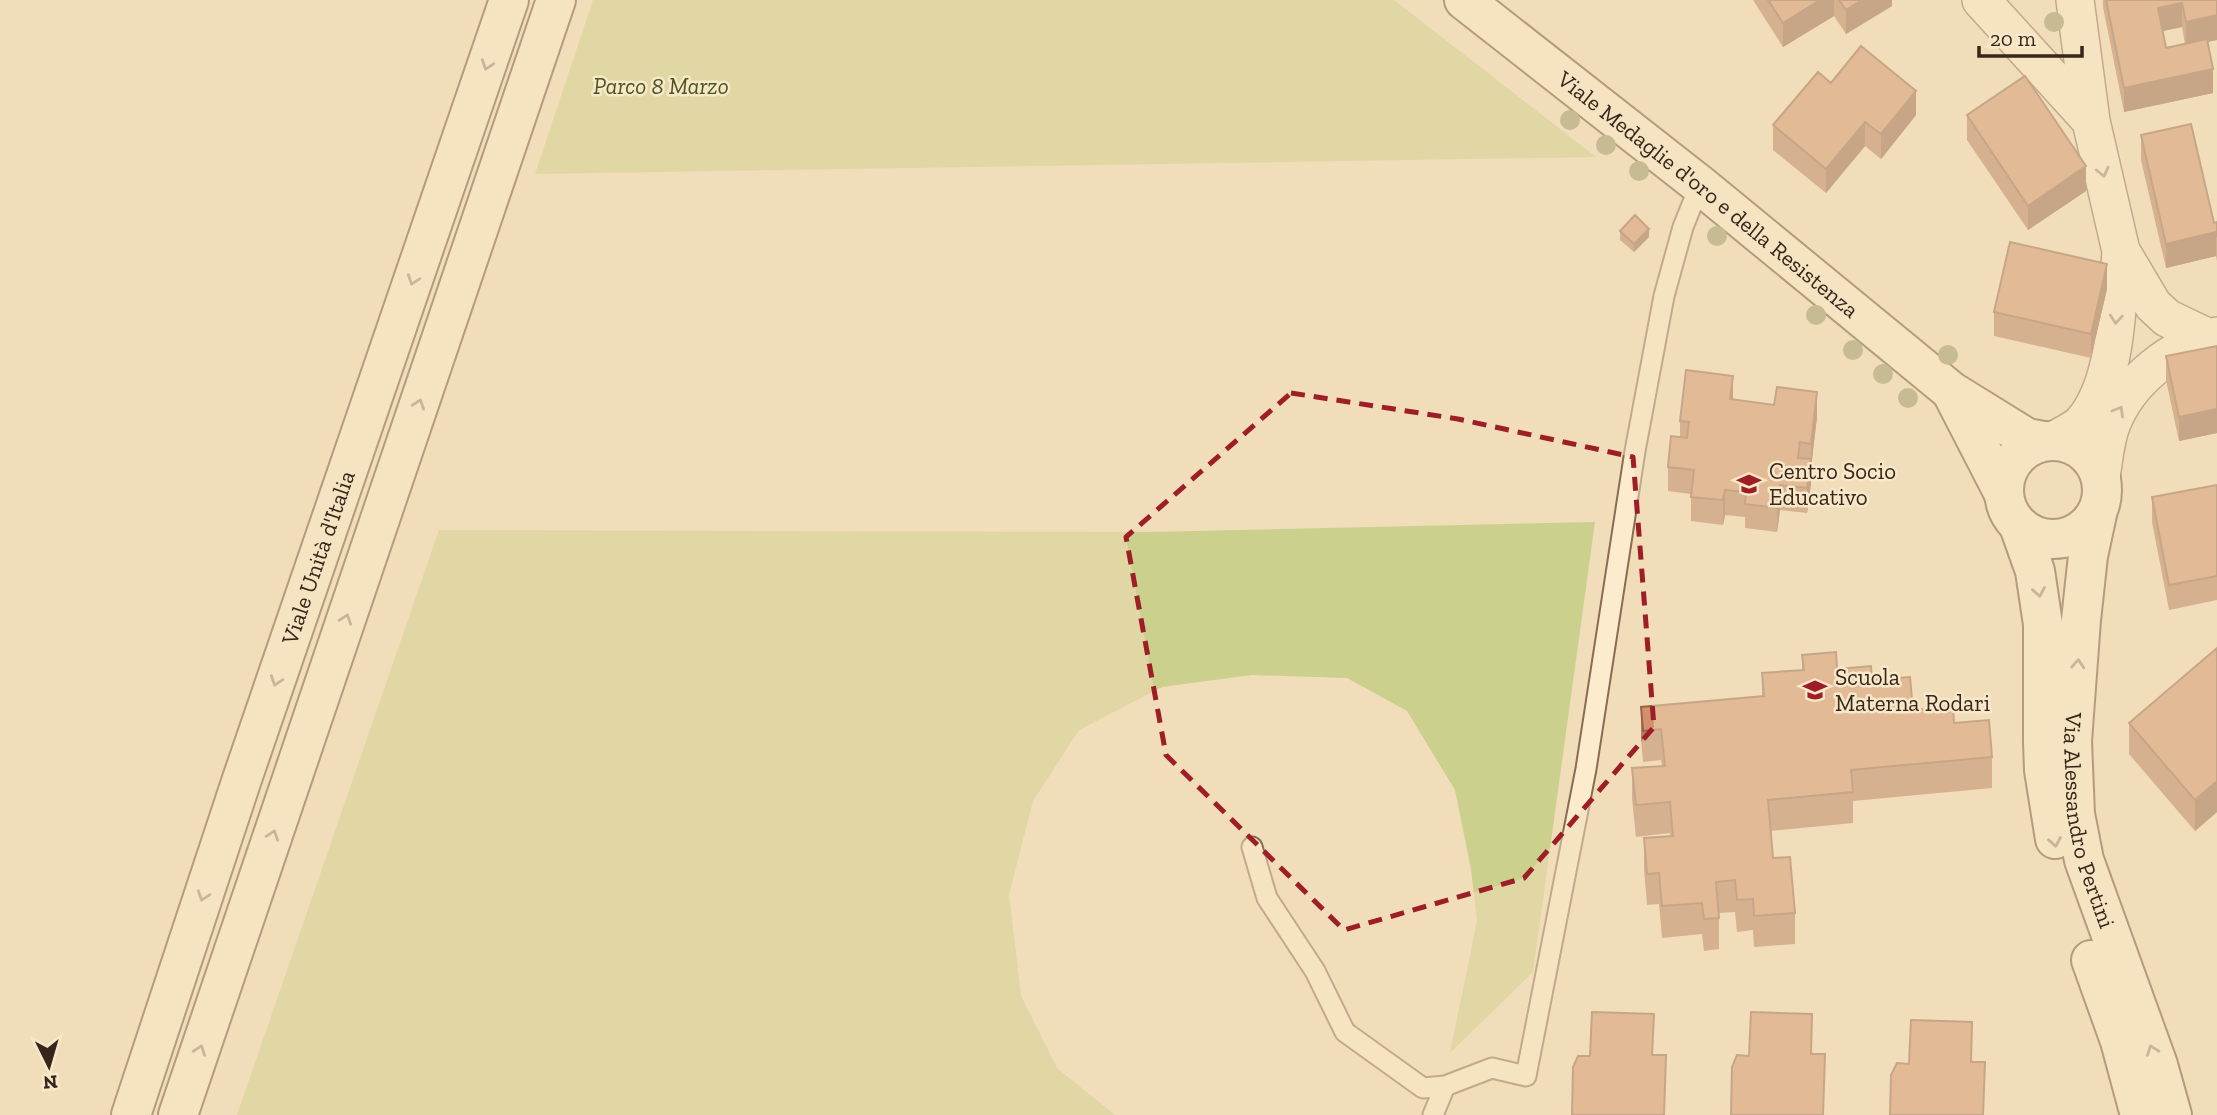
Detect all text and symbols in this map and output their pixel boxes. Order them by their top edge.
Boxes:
scale bar [1979,14,2082,58]
text: 20 m [1990,26,2036,51]
one-way arrow [481,58,495,70]
street label: Viale Medaglie d'oro e della Resistenza [1551,64,1865,324]
park label: Parco 8 Marzo [593,72,729,100]
one-way arrow [2094,166,2109,178]
one-way arrow [407,273,421,285]
one-way arrow [2108,313,2123,325]
one-way arrow [411,398,425,411]
one-way arrow [2111,406,2124,419]
place label: Centro Socio Educativo [1769,457,1896,511]
street label: Viale Unità d'Italia [275,467,361,649]
school or university icon: Centro Socio Educativo [1735,470,1763,498]
one-way arrow [2031,586,2046,598]
one-way arrow [338,614,352,626]
one-way arrow [2070,658,2085,669]
place label: Scuola Materna Rodari [1835,663,1990,717]
one-way arrow [270,674,284,686]
school or university icon: Scuola Materna Rodari [1801,676,1829,704]
street label: Via Alessandro Pertini [2058,710,2121,932]
one-way arrow [265,829,279,842]
one-way arrow [2047,836,2062,848]
one-way arrow [197,890,211,902]
north arrow [14,1031,84,1101]
one-way arrow [2147,1044,2161,1056]
one-way arrow [192,1045,206,1057]
text: N [42,1070,59,1095]

